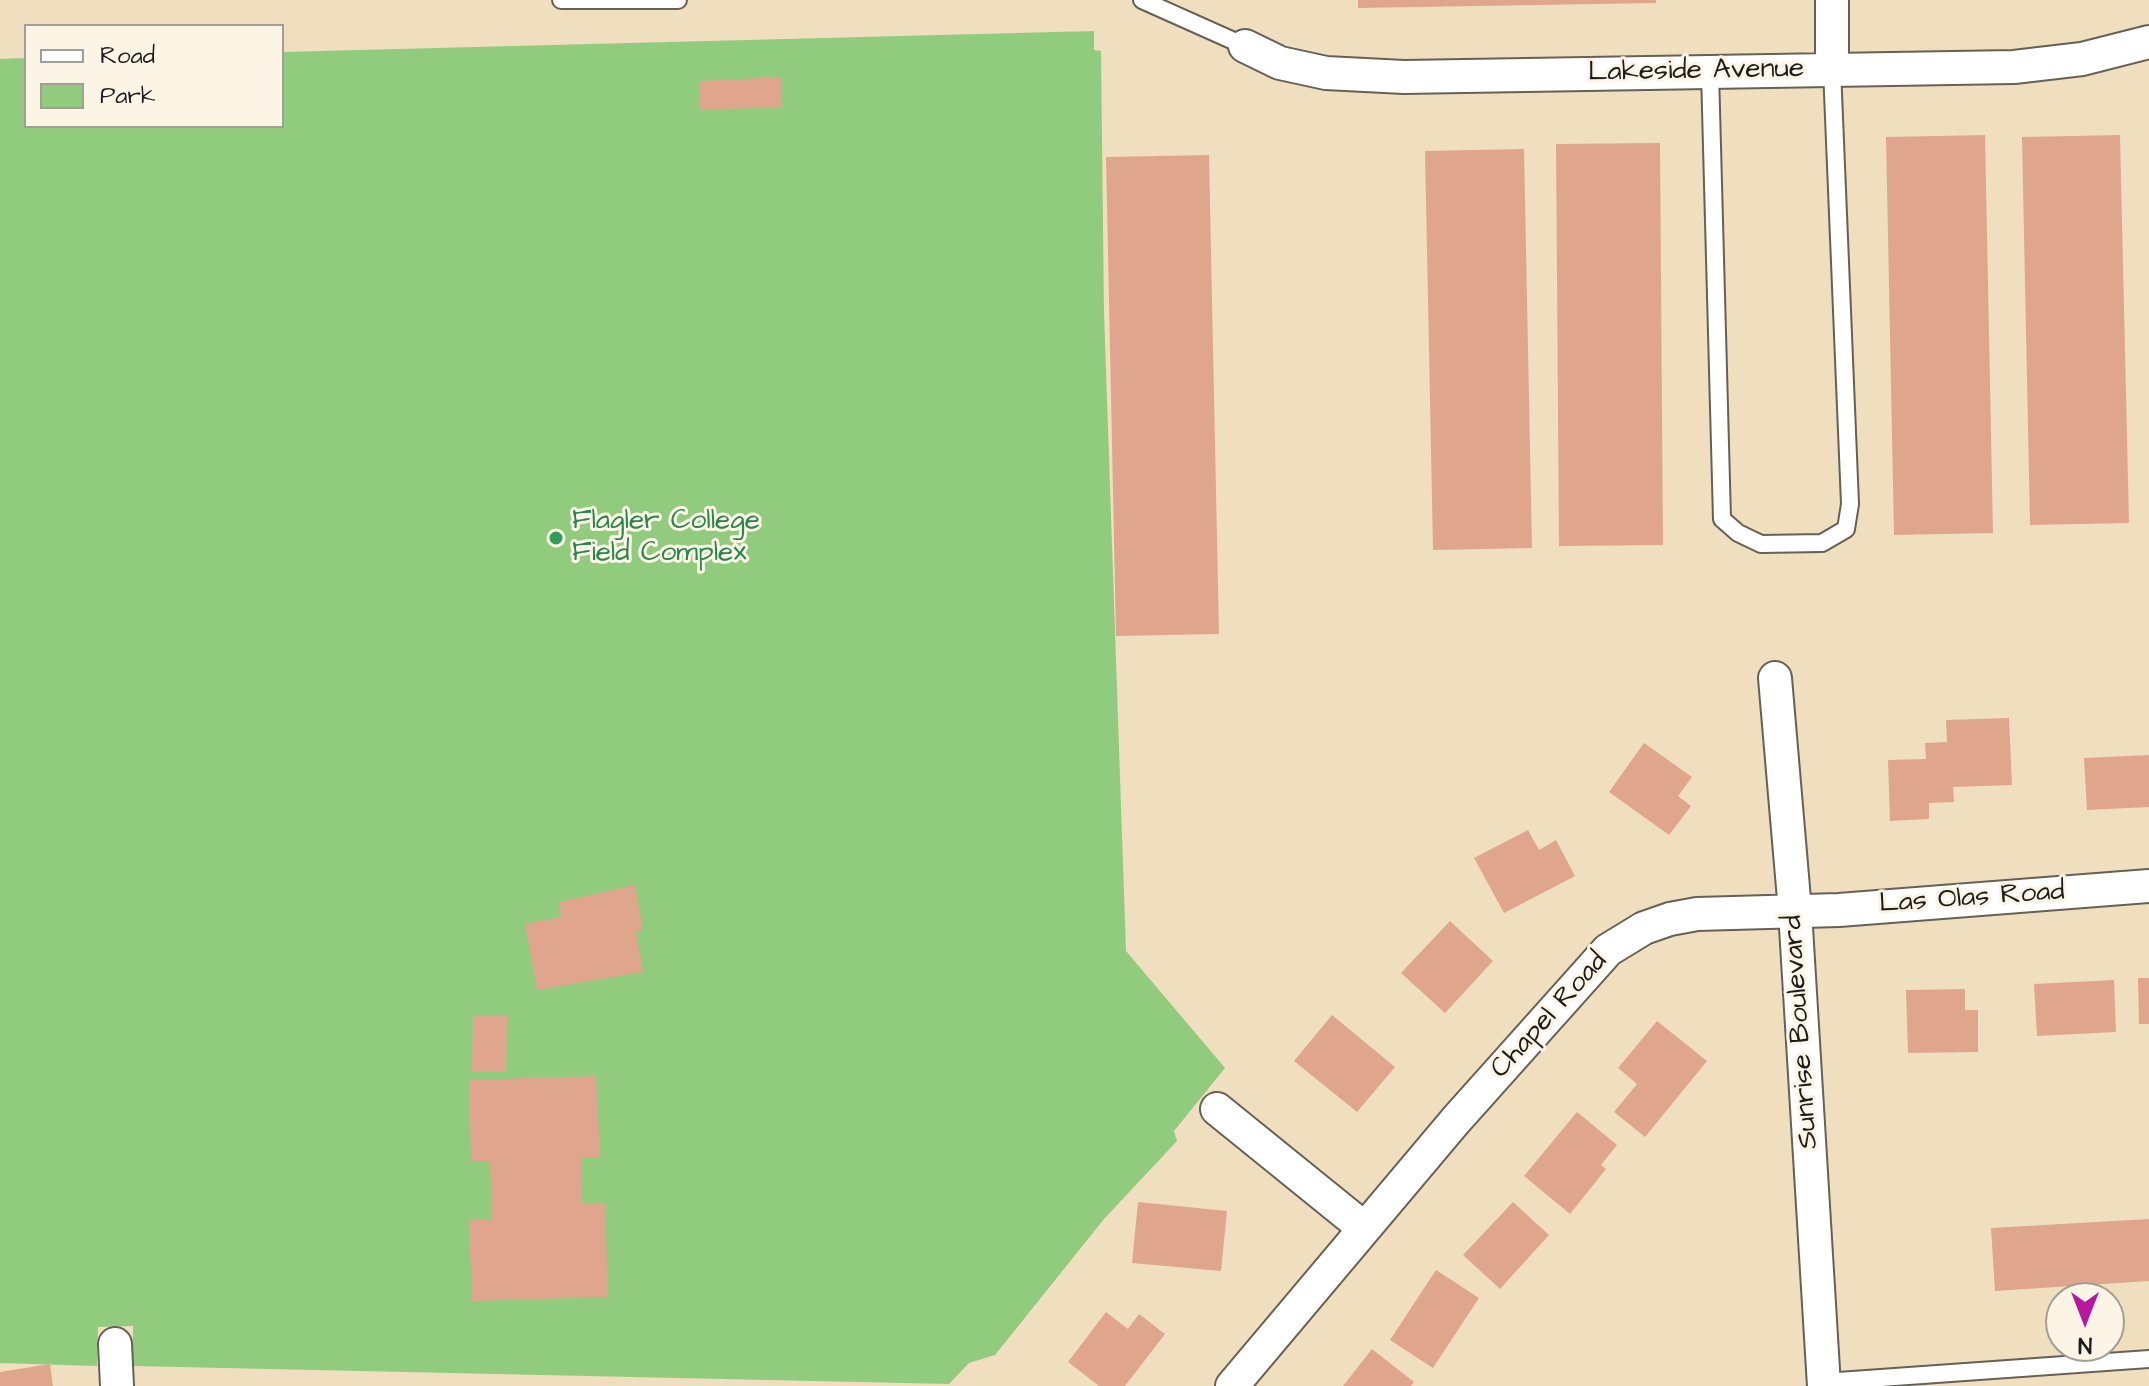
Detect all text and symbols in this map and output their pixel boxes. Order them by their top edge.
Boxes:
legend [24,24,284,128]
text: Road [100,39,155,73]
street label: Lakeside Avenue [1588,53,1804,91]
text: Park [100,79,156,113]
place label: Flagler College Field Complex [572,505,760,571]
marker: Flagler College Field Complex [547,529,565,547]
street label: Las Olas Road [1878,876,2066,922]
street label: Sunrise Boulevard [1777,914,1827,1150]
street label: Chapel Road [1484,946,1616,1086]
north arrow [2045,1282,2125,1362]
text: N [2078,1329,2092,1360]

